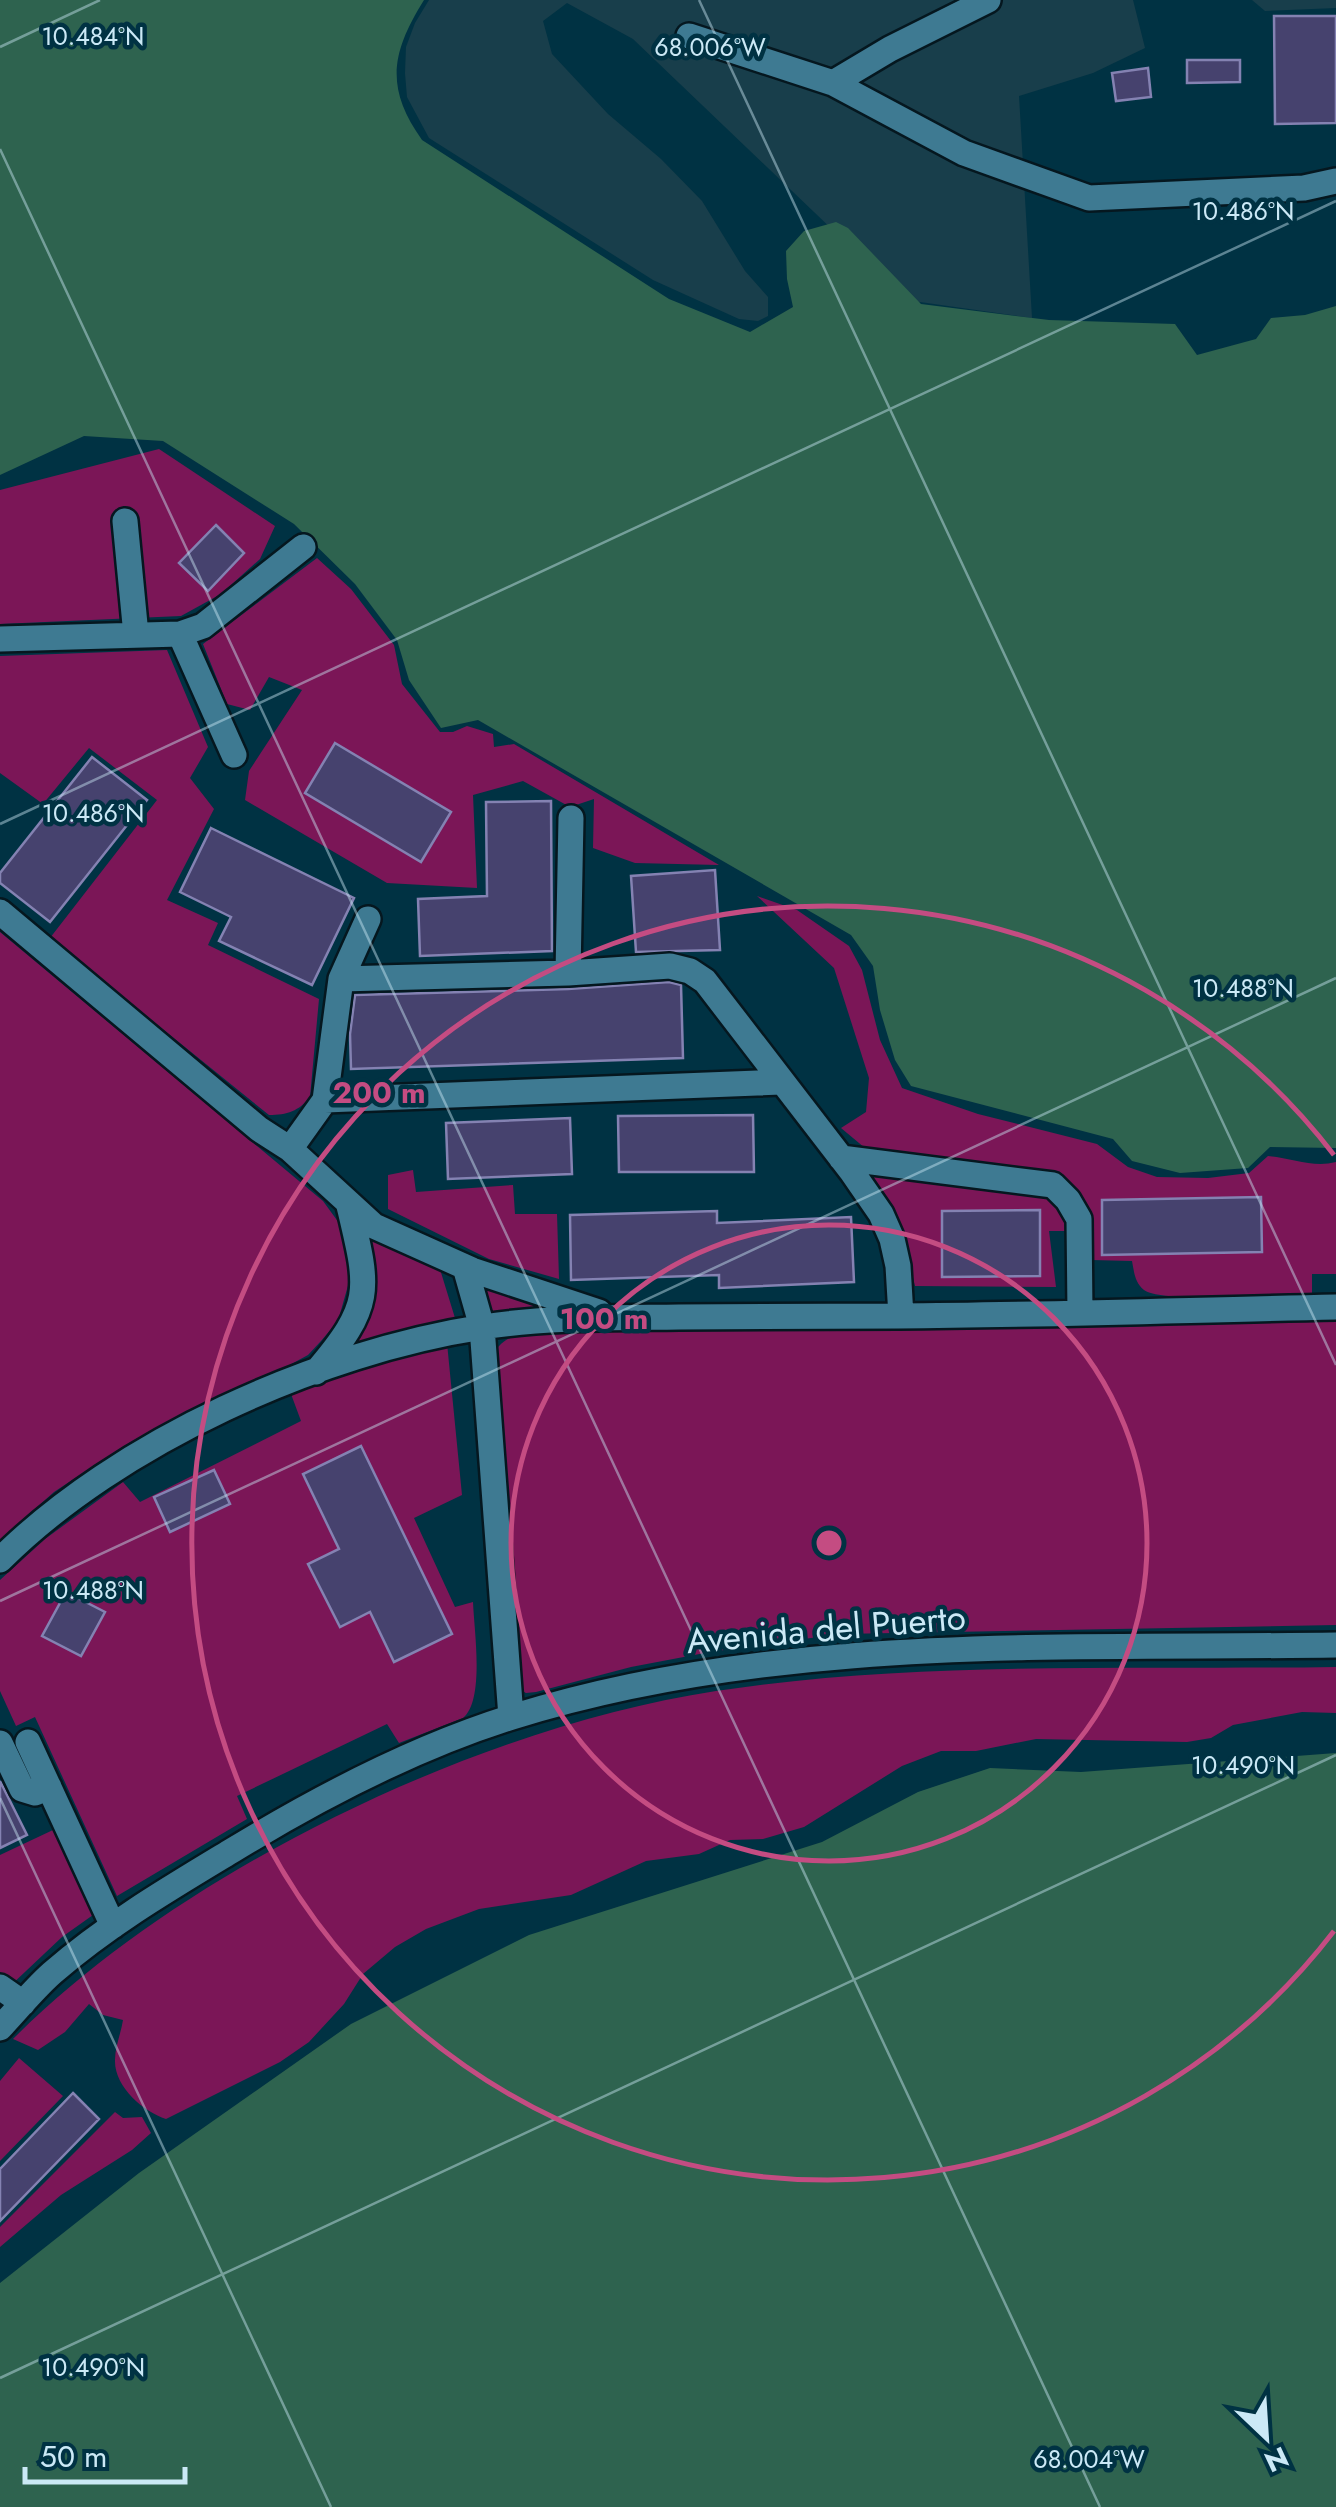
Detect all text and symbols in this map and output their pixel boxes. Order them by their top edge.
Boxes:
text: 10.484°N [42,18,144,54]
text: 68.006°W [654,29,766,65]
text: 10.486°N [1192,193,1294,229]
text: 10.486°N [42,795,144,831]
text: 10.488°N [1192,970,1294,1006]
text: 200 m [333,1071,426,1114]
text: 100 m [560,1297,648,1340]
centre of rings [811,1525,847,1561]
text: 10.488°N [42,1572,144,1608]
street label: Avenida del Puerto [684,1592,968,1666]
text: 10.490°N [1191,1747,1295,1783]
text: 10.490°N [41,2349,145,2385]
north arrow [1216,2387,1316,2487]
scale bar [25,2422,185,2484]
text: 50 m [40,2435,107,2478]
text: N [1258,2436,1295,2482]
text: 68.004°W [1033,2441,1145,2477]

